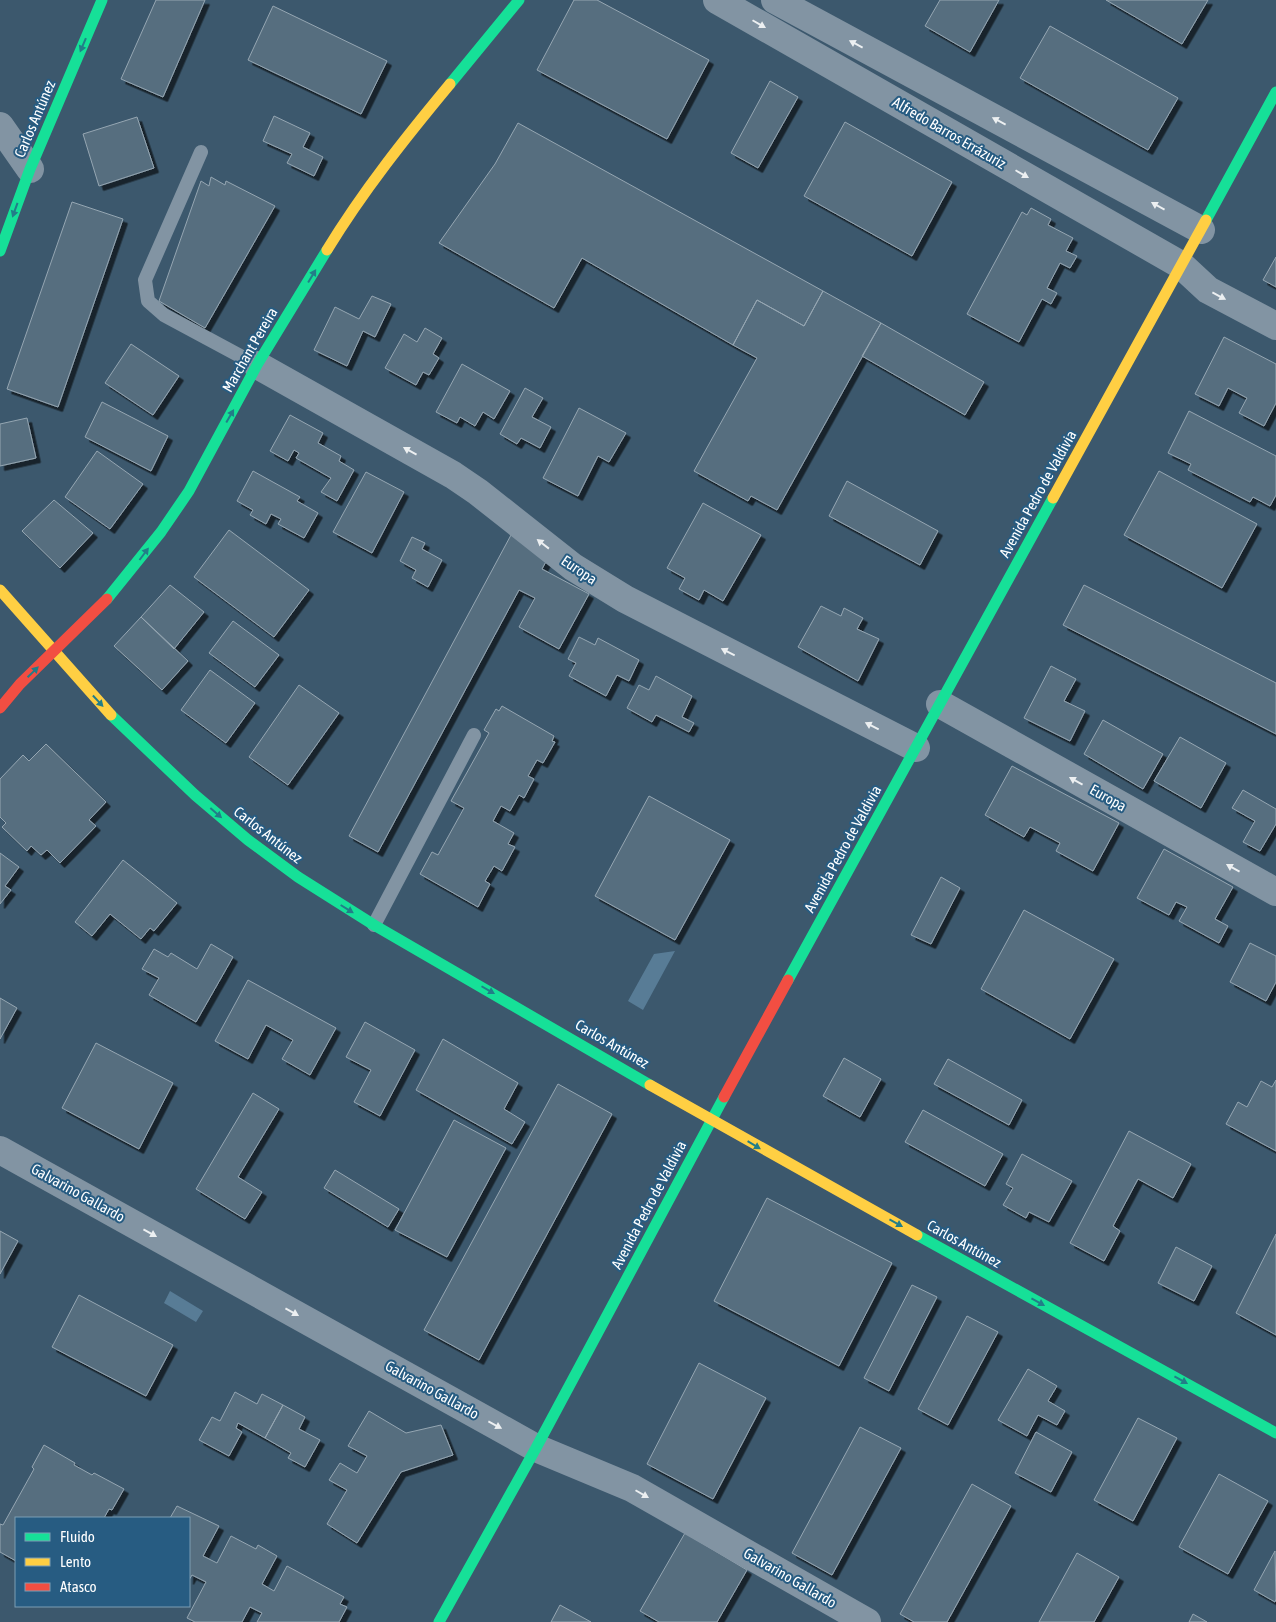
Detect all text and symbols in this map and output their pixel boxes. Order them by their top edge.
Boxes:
one-way arrow [753,20,766,29]
one-way arrow [79,38,87,52]
one-way arrow [849,40,864,48]
street label: Carlos Antúnez [11,77,59,160]
street label: Alfredo Barros Errázuriz [890,93,1009,172]
one-way arrow [992,117,1007,125]
one-way arrow [1015,170,1028,179]
one-way arrow [1151,202,1165,210]
one-way arrow [11,203,19,218]
one-way arrow [307,269,316,282]
one-way arrow [1211,292,1226,300]
street label: Marchant Pereira [219,304,281,395]
one-way arrow [226,409,234,424]
street label: Avenida Pedro de Valdivia [996,427,1080,560]
one-way arrow [402,447,417,455]
one-way arrow [536,539,549,549]
one-way arrow [139,547,149,561]
street label: Europa [558,552,600,588]
one-way arrow [720,648,735,656]
one-way arrow [27,666,39,678]
one-way arrow [93,695,104,708]
one-way arrow [865,722,880,730]
one-way arrow [1069,776,1083,785]
street label: Europa [1087,781,1130,815]
street label: Avenida Pedro de Valdivia [801,782,885,915]
street label: Carlos Antúnez [231,803,306,867]
one-way arrow [210,807,222,819]
one-way arrow [1226,864,1241,872]
one-way arrow [341,904,354,913]
one-way arrow [481,986,494,995]
street label: Carlos Antúnez [572,1016,653,1072]
street label: Avenida Pedro de Valdivia [608,1138,690,1272]
one-way arrow [747,1140,760,1149]
street label: Galvarino Gallardo [28,1160,128,1225]
street label: Carlos Antúnez [924,1216,1005,1271]
one-way arrow [889,1219,903,1228]
one-way arrow [143,1229,156,1238]
one-way arrow [1031,1298,1046,1306]
one-way arrow [285,1308,298,1317]
street label: Galvarino Gallardo [382,1357,482,1422]
one-way arrow [1173,1376,1188,1384]
one-way arrow [488,1421,501,1430]
one-way arrow [635,1489,649,1498]
legend [15,1517,190,1607]
text: Fluido [60,1528,95,1545]
street label: Galvarino Gallardo [741,1544,840,1611]
text: Lento [60,1553,91,1570]
text: Atasco [60,1578,97,1595]

